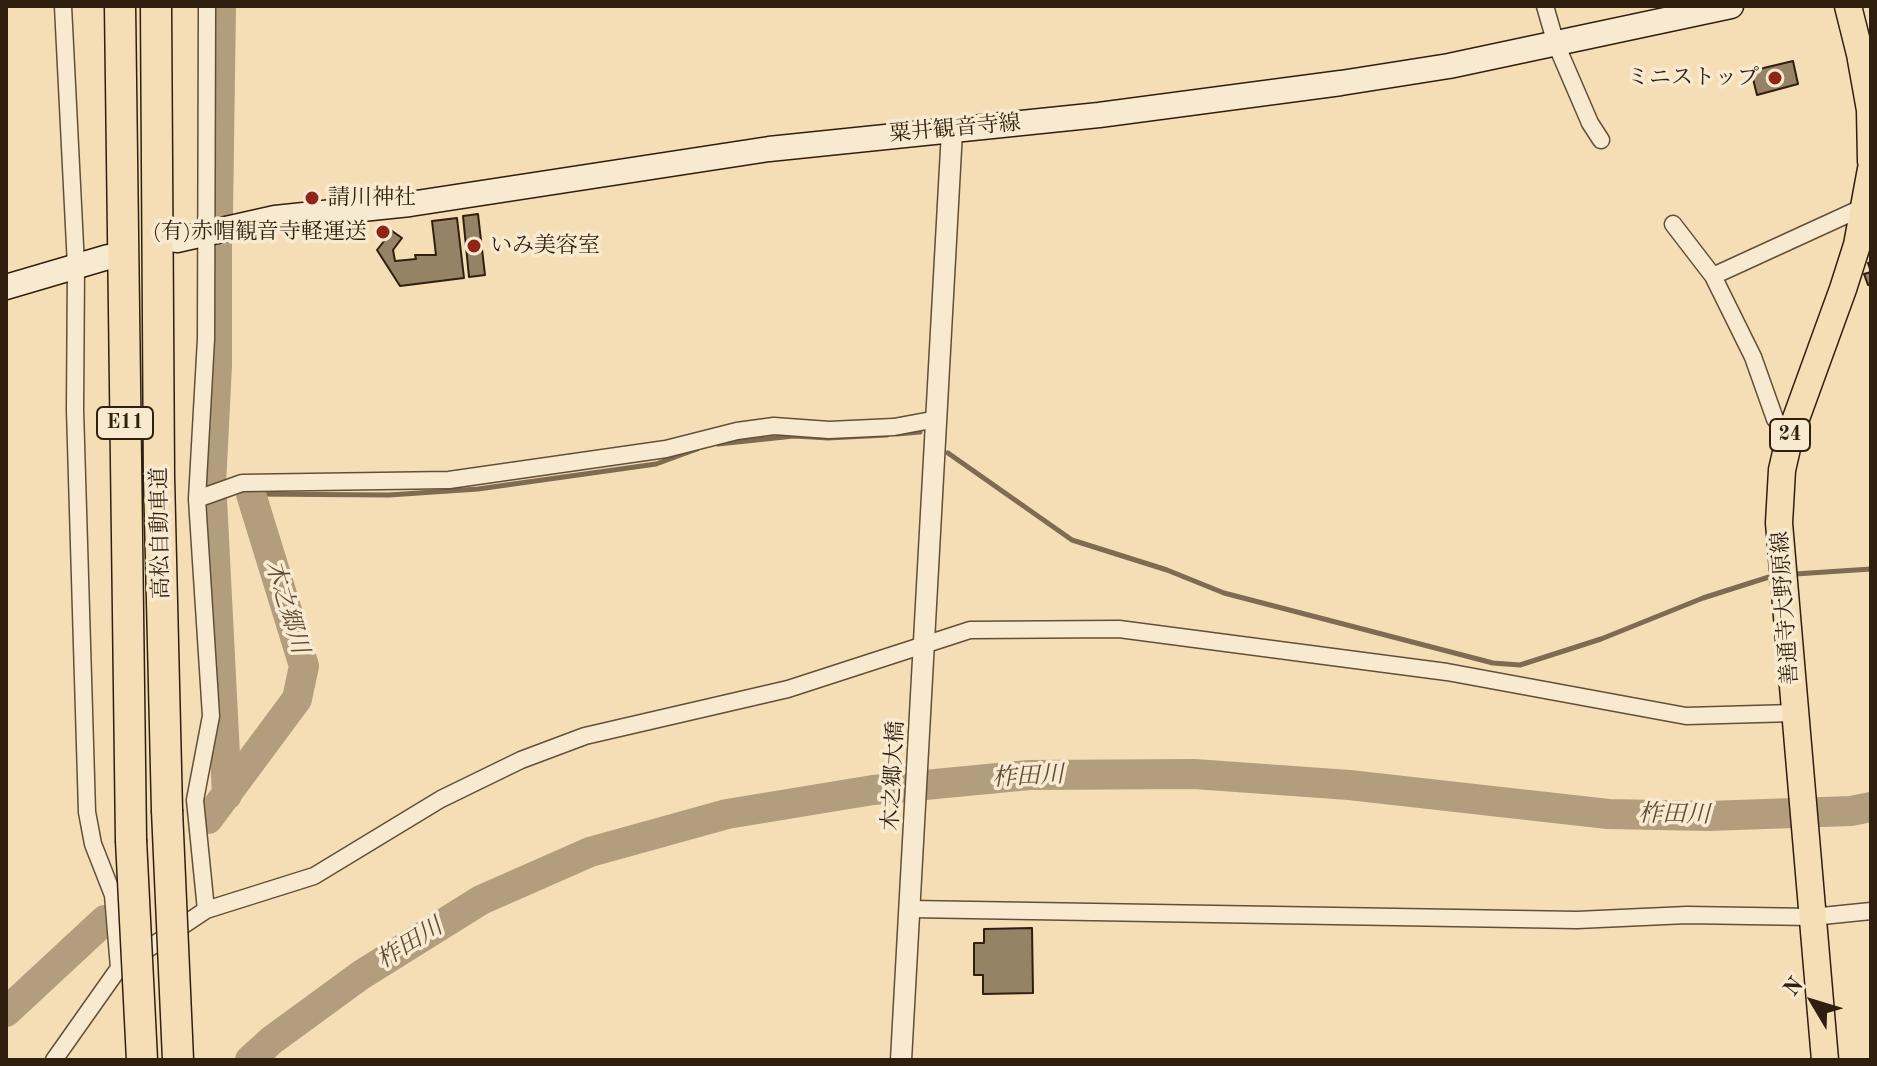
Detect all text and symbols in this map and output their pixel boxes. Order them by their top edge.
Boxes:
place label: ミニストップ [1627,65,1759,91]
marker: ミニストップ [1766,69,1784,87]
street label: 粟井観音寺線 [888,110,1022,148]
place label: 請川神社 [328,185,416,211]
marker: 請川神社 [303,189,321,207]
place label: (有)赤帽観音寺軽運送 [153,219,367,245]
marker: (有)赤帽観音寺軽運送 [374,223,392,241]
place label: いみ美容室 [490,233,600,259]
marker: いみ美容室 [465,237,483,255]
road number: E11 [97,407,153,439]
road number: 24 [1770,419,1810,451]
street label: 高松自動車道 [147,467,175,599]
street label: 善通寺大野原線 [1767,530,1805,686]
water label: 木之郷川 [258,557,314,657]
street label: 木之郷大橋 [878,720,910,832]
water label: 柞田川 [991,761,1065,793]
water label: 柞田川 [1638,800,1710,830]
water label: 柞田川 [372,913,448,975]
north arrow [1773,962,1853,1042]
text: N [1780,974,1808,1001]

